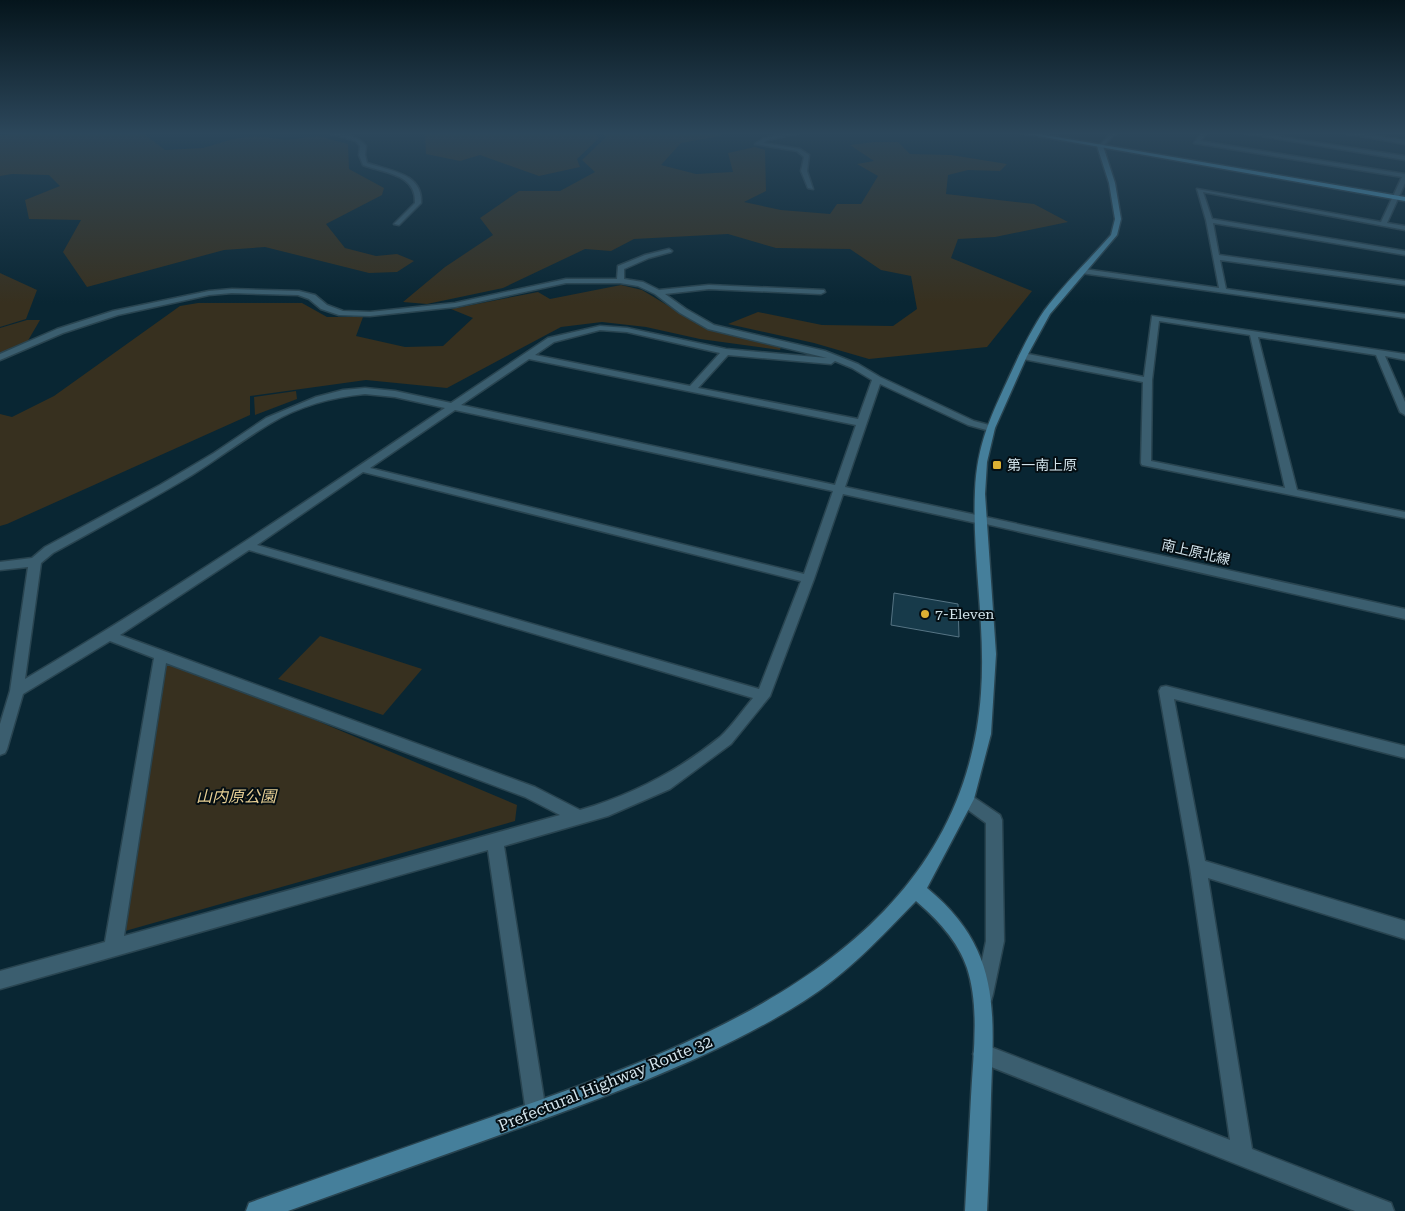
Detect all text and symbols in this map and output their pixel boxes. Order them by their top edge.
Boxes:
place label: 第一南上原 [1007,457,1077,473]
marker: 第一南上原 [991,459,1003,471]
street label: 南上原北線 [1160,536,1232,568]
place label: 7-Eleven [935,606,994,622]
marker: 7-Eleven [919,608,931,620]
park label: 山内原公園 [196,787,278,806]
street label: Prefectural Highway Route 32 [495,1032,715,1135]

